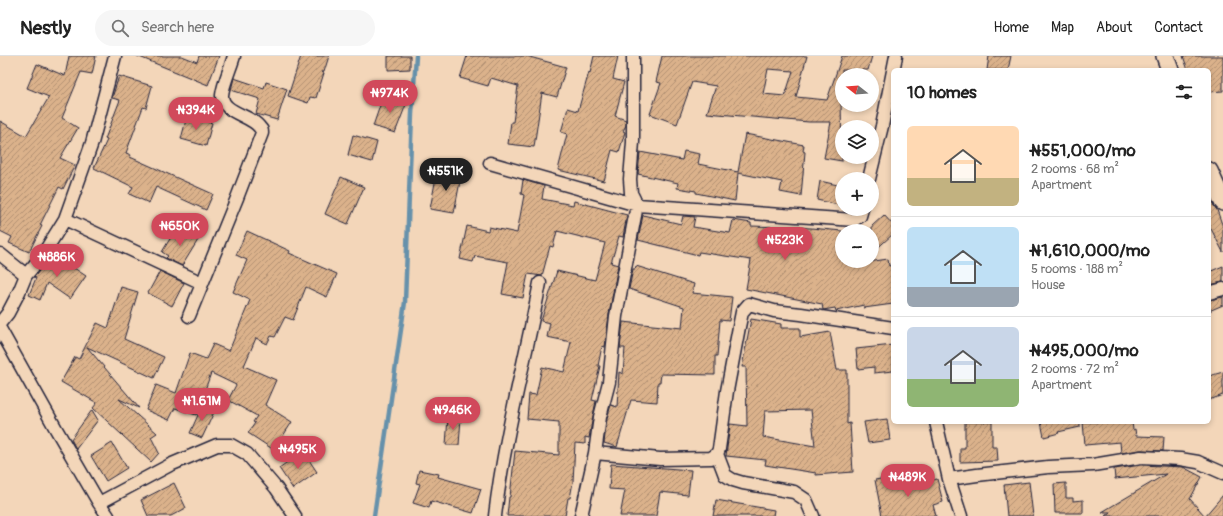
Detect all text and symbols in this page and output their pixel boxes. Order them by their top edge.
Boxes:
search box [95,10,375,46]
text: Nestly [20,16,71,40]
icon: search [109,17,131,39]
text: Search here [141,18,214,37]
text: Home [994,19,1029,36]
text: Map [1051,19,1074,36]
text: About [1096,19,1132,36]
text: Contact [1154,19,1203,36]
north arrow [835,68,879,112]
map controls [835,68,879,268]
pin: ₦974K [362,80,418,114]
icon: filters [1173,81,1195,103]
text: 10 homes [907,82,977,103]
text: ₦974K [372,85,408,101]
pin: ₦394K [168,97,224,131]
text: ₦394K [177,102,215,118]
button: layers [835,120,879,164]
text: ₦551,000/mo [1031,140,1136,161]
icon: home [939,142,987,190]
pin: ₦551K [418,158,474,192]
text: 2 rooms · 68 m² [1031,161,1119,177]
text: ₦551K [429,163,463,179]
button: + [835,172,879,216]
text: Apartment [1031,177,1092,193]
pin: ₦650K [152,213,208,247]
text: ₦650K [160,218,200,234]
button: − [835,224,879,268]
pin: ₦523K [757,227,813,261]
text: ₦523K [767,232,803,248]
text: ₦1,610,000/mo [1031,240,1150,261]
icon: home [939,243,987,291]
pin: ₦886K [29,244,85,278]
text: ₦886K [39,249,75,265]
text: 5 rooms · 188 m² [1031,261,1123,277]
text: House [1031,277,1065,293]
text: ₦495,000/mo [1031,340,1139,361]
icon: home [939,343,987,391]
text: 2 rooms · 72 m² [1031,361,1119,377]
text: Apartment [1031,377,1092,393]
pin: ₦1.61M [169,388,235,422]
text: ₦1.61M [183,393,221,409]
pin: ₦946K [425,397,481,431]
text: ₦946K [434,402,472,418]
pin: ₦495K [270,436,326,470]
text: ₦495K [280,441,316,457]
pin: ₦489K [880,464,936,498]
text: ₦489K [890,469,926,485]

